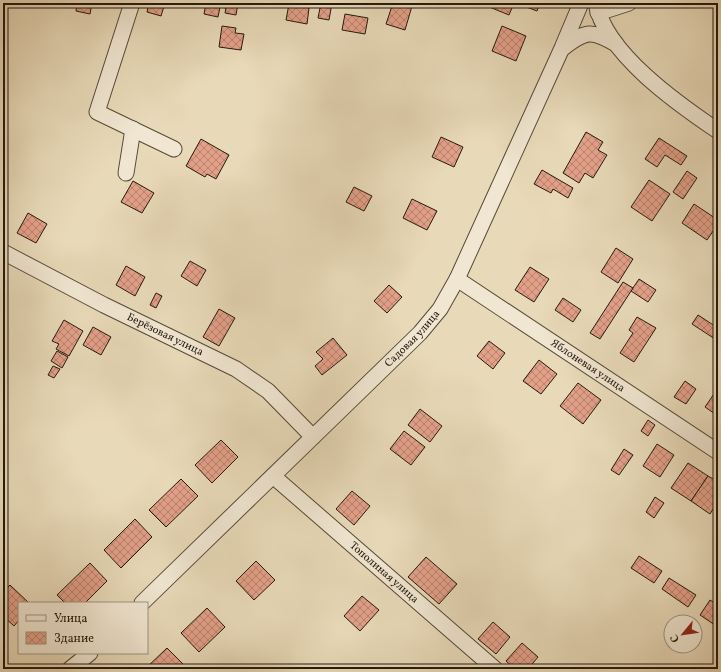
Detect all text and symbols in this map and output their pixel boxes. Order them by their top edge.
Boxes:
street label: Садовая улица [381,307,444,371]
street label: Берёзовая улица [124,310,206,360]
street label: Яблоневая улица [548,336,628,396]
street label: Тополиная улица [346,538,422,607]
legend [18,602,148,654]
text: Улица [54,611,87,627]
north arrow [663,614,703,654]
text: Здание [54,631,94,647]
text: С [667,631,684,645]

